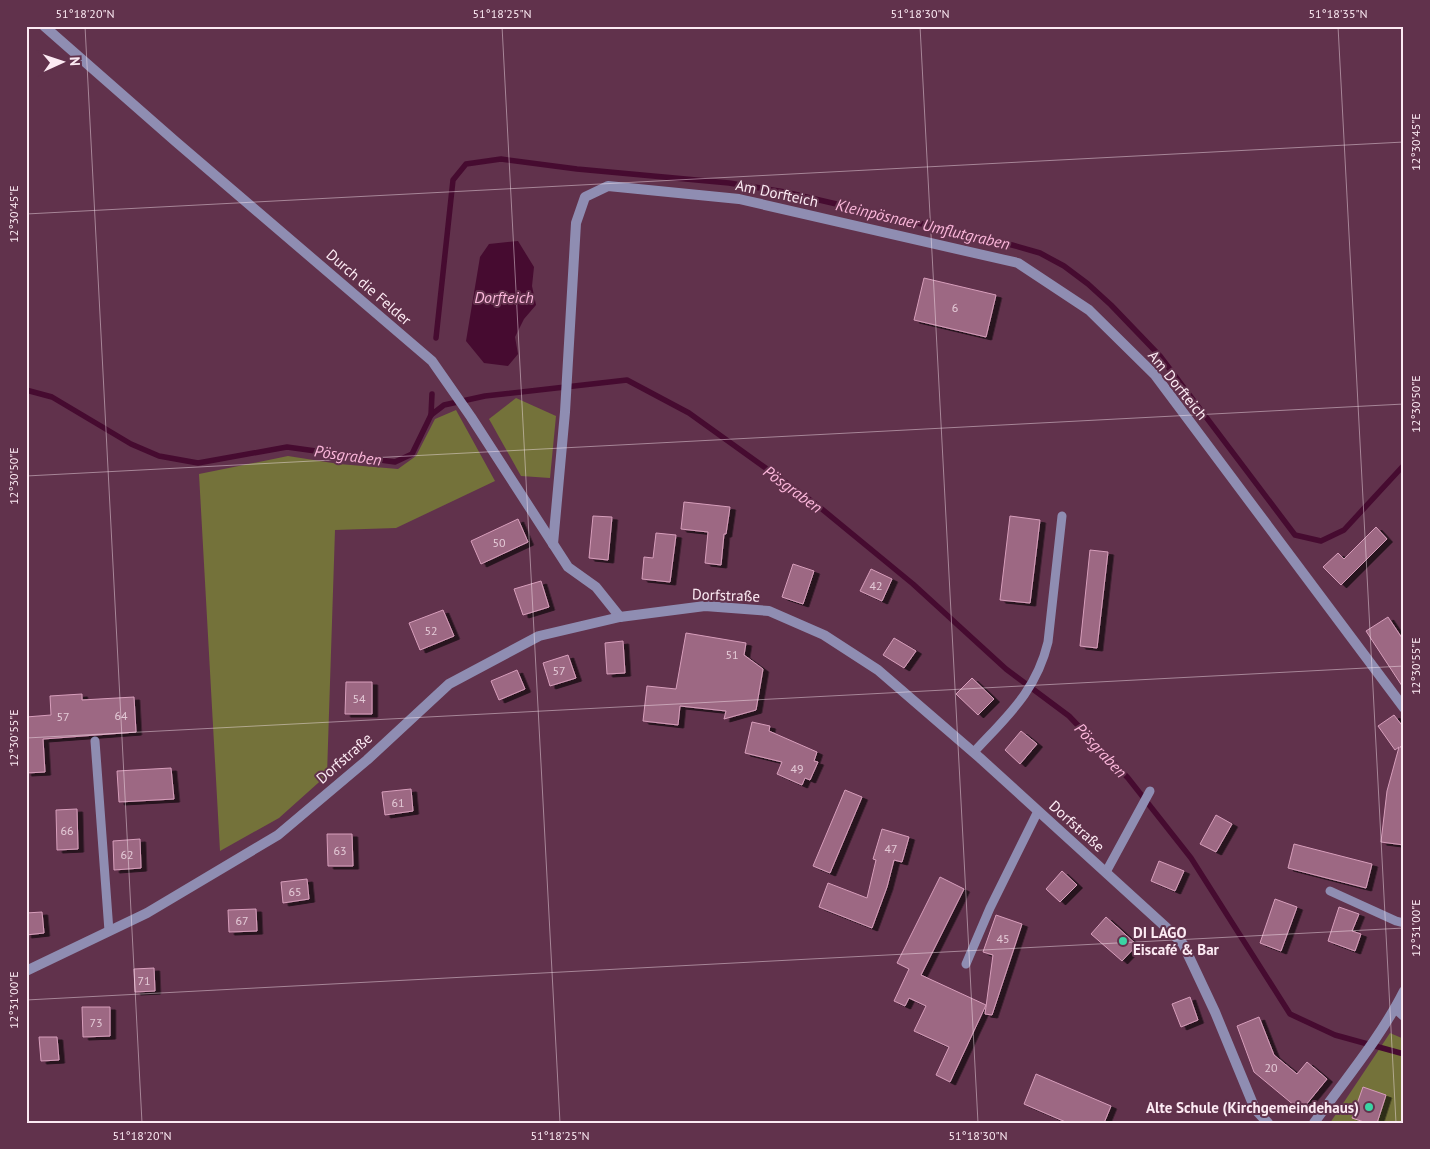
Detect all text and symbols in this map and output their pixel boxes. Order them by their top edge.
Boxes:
text: 51°18'20"N [55,6,115,21]
text: 51°18'25"N [472,6,532,21]
text: 51°18'30"N [890,6,950,21]
text: 51°18'35"N [1308,6,1368,21]
north arrow [38,38,88,88]
text: N [66,56,84,66]
text: 12°30'45"E [1408,113,1423,171]
street label: Am Dorfteich [734,175,820,211]
text: 12°30'45"E [6,185,21,243]
water label: Kleinpösnaer Umflutgraben [834,194,1012,254]
street label: Durch die Felder [323,245,415,329]
water label: Dorfteich [474,287,534,307]
house number: 6 [952,300,958,315]
street label: Am Dorfteich [1144,346,1212,424]
text: 12°30'50"E [1408,375,1423,433]
water label: Pösgraben [313,440,383,470]
text: 12°30'50"E [6,447,21,505]
water label: Pösgraben [760,461,826,517]
house number: 50 [492,535,506,550]
house number: 42 [869,578,883,593]
street label: Dorfstraße [692,584,760,606]
house number: 52 [424,623,438,638]
text: 12°30'55"E [1408,637,1423,695]
house number: 51 [725,647,739,662]
house number: 57 [552,663,566,678]
house number: 54 [352,691,366,706]
house number: 64 [114,708,128,723]
text: 12°30'55"E [6,709,21,767]
house number: 57 [56,709,70,724]
water label: Pösgraben [1070,718,1132,782]
street label: Dorfstraße [312,728,376,788]
house number: 49 [790,761,804,776]
house number: 61 [391,795,405,810]
street label: Dorfstraße [1045,796,1109,856]
house number: 66 [60,823,74,838]
house number: 47 [884,841,898,856]
house number: 63 [333,843,347,858]
house number: 62 [120,847,134,862]
house number: 65 [288,884,302,899]
text: 12°31'00"E [1408,899,1423,957]
house number: 67 [235,913,249,928]
place label: DI LAGO Eiscafé & Bar [1133,923,1220,959]
house number: 45 [996,931,1010,946]
marker: DI LAGO Eiscafé & Bar [1117,935,1129,947]
text: 12°31'00"E [6,971,21,1029]
house number: 71 [137,973,151,988]
house number: 73 [89,1015,103,1030]
house number: 20 [1264,1060,1278,1075]
place label: Alte Schule (Kirchgemeindehaus) [1146,1098,1359,1117]
marker: Alte Schule (Kirchgemeindehaus) [1363,1101,1375,1113]
text: 51°18'20"N [112,1128,172,1143]
text: 51°18'25"N [530,1128,590,1143]
text: 51°18'30"N [948,1128,1008,1143]

